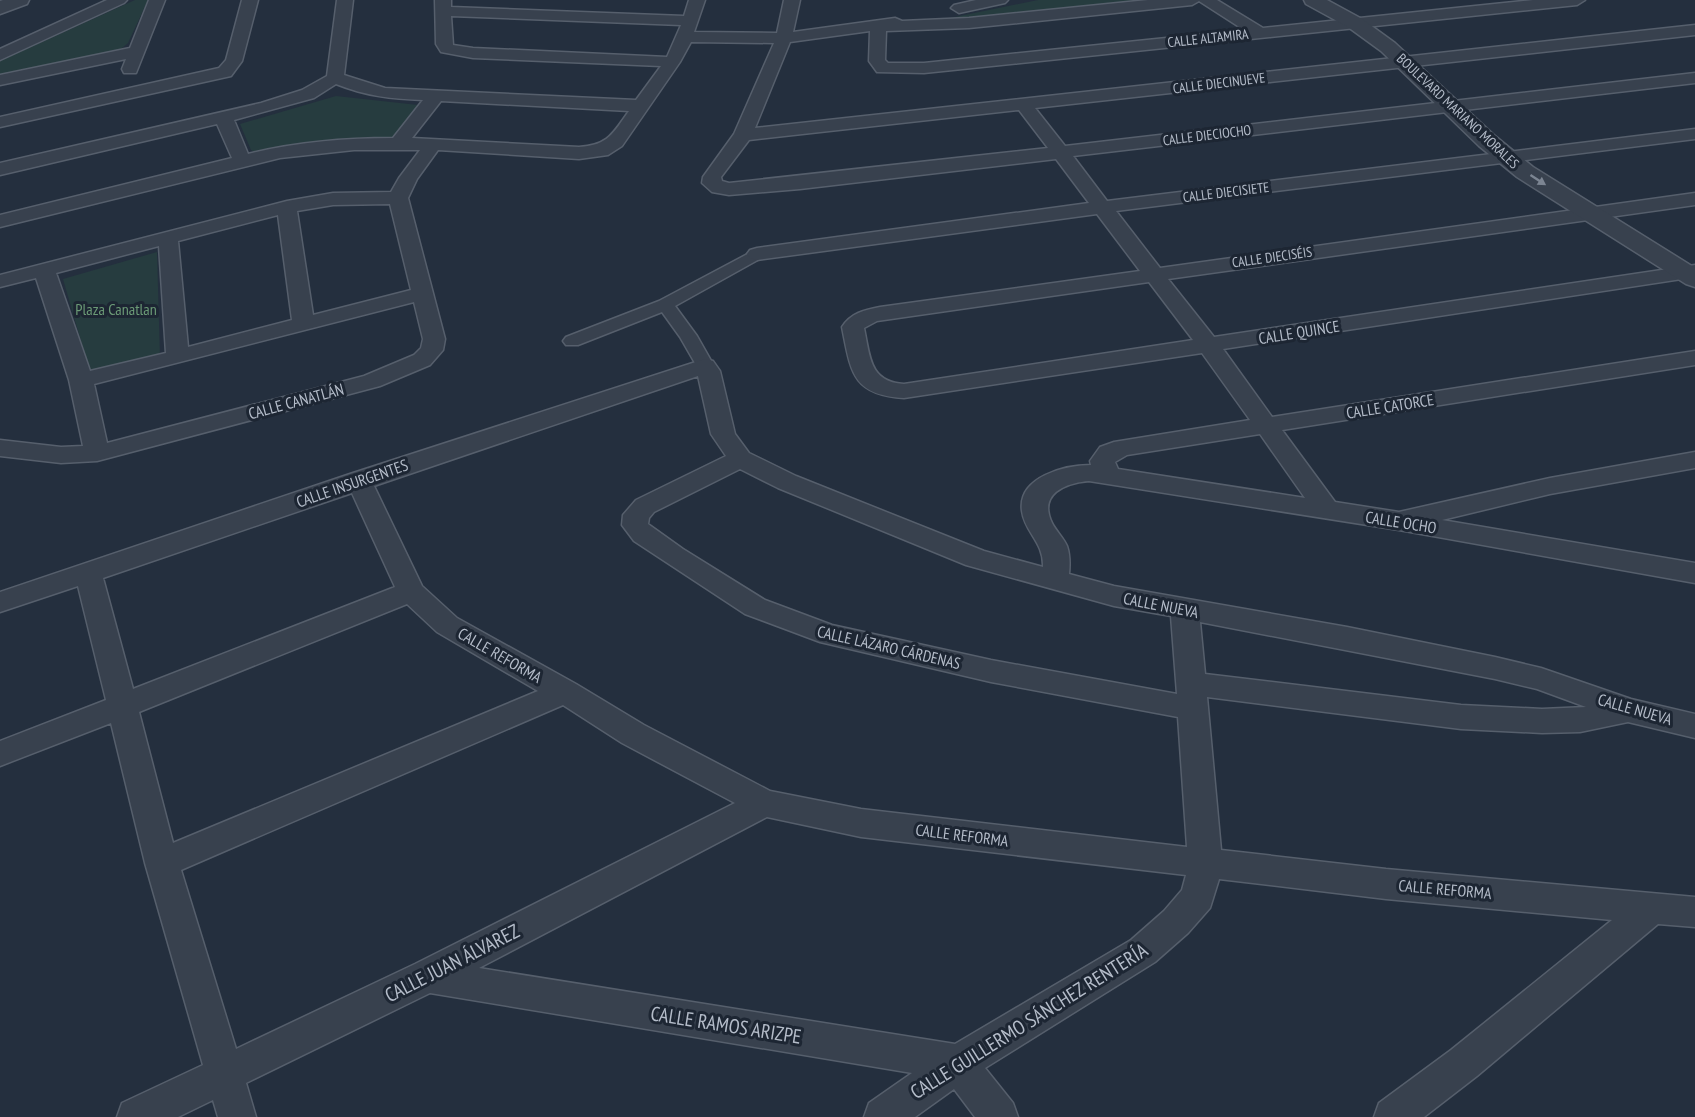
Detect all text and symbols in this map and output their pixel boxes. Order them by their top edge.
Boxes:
street label: CALLE ALTAMIRA [1167,25,1250,51]
street label: BOULEVARD MARIANO MORALES [1393,50,1523,172]
street label: CALLE DIECINUEVE [1172,68,1266,98]
street label: CALLE DIECIOCHO [1162,121,1253,149]
one-way arrow [1530,175,1546,186]
street label: CALLE DIECISIETE [1182,178,1270,206]
street label: CALLE DIECISÉIS [1231,242,1313,272]
park label: Plaza Canatlan [75,299,157,319]
street label: CALLE QUINCE [1257,316,1341,348]
street label: CALLE CANATLÁN [246,379,346,423]
street label: CALLE CATORCE [1345,389,1435,423]
street label: CALLE INSURGENTES [293,454,411,512]
street label: CALLE OCHO [1364,507,1438,538]
street label: CALLE NUEVA [1122,588,1201,622]
street label: CALLE LÁZARO CÁRDENAS [815,621,963,673]
street label: CALLE REFORMA [455,623,546,687]
street label: CALLE NUEVA [1596,689,1675,729]
street label: CALLE REFORMA [914,819,1010,851]
street label: CALLE REFORMA [1398,875,1493,903]
street label: CALLE JUAN ÁLVAREZ [380,918,524,1008]
street label: CALLE GUILLERMO SÁNCHEZ RENTERÍA [905,937,1153,1105]
street label: CALLE RAMOS ARIZPE [649,1000,803,1050]

